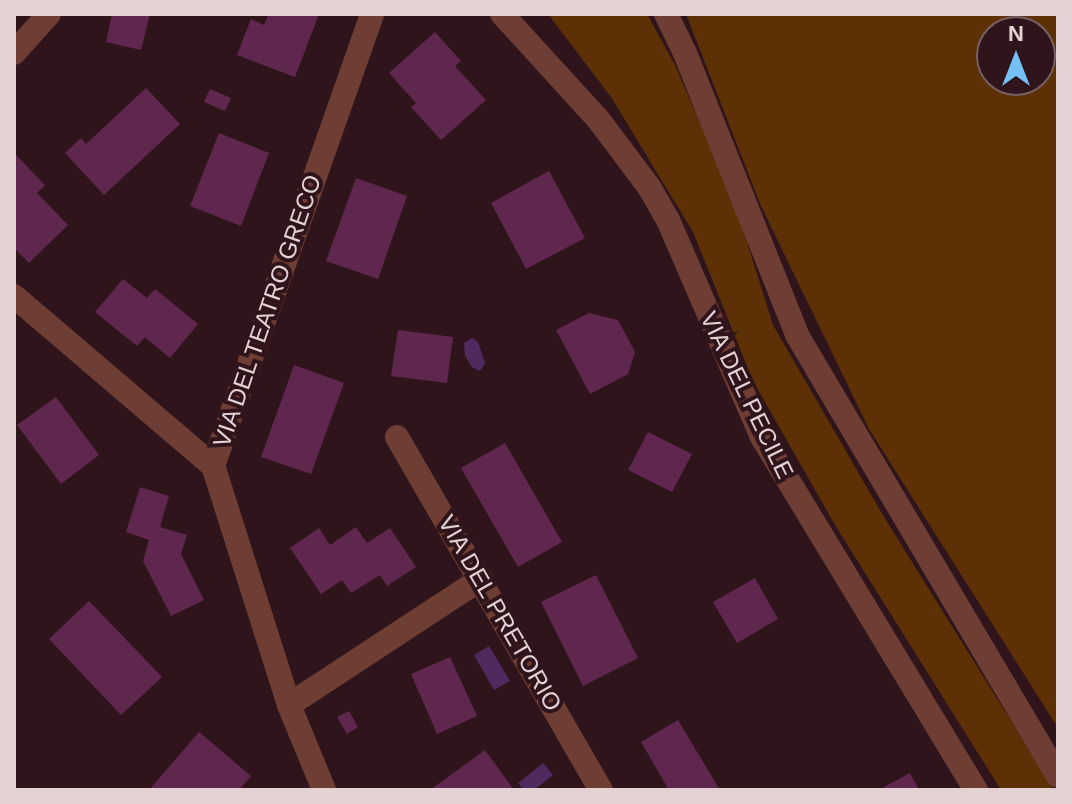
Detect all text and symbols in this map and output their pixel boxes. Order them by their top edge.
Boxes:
north arrow [976,16,1056,96]
text: N [1008,21,1024,46]
street label: VIA DEL TEATRO GRECO [206,170,328,452]
street label: VIA DEL PECILE [694,306,800,484]
street label: VIA DEL PRETORIO [432,509,568,717]

